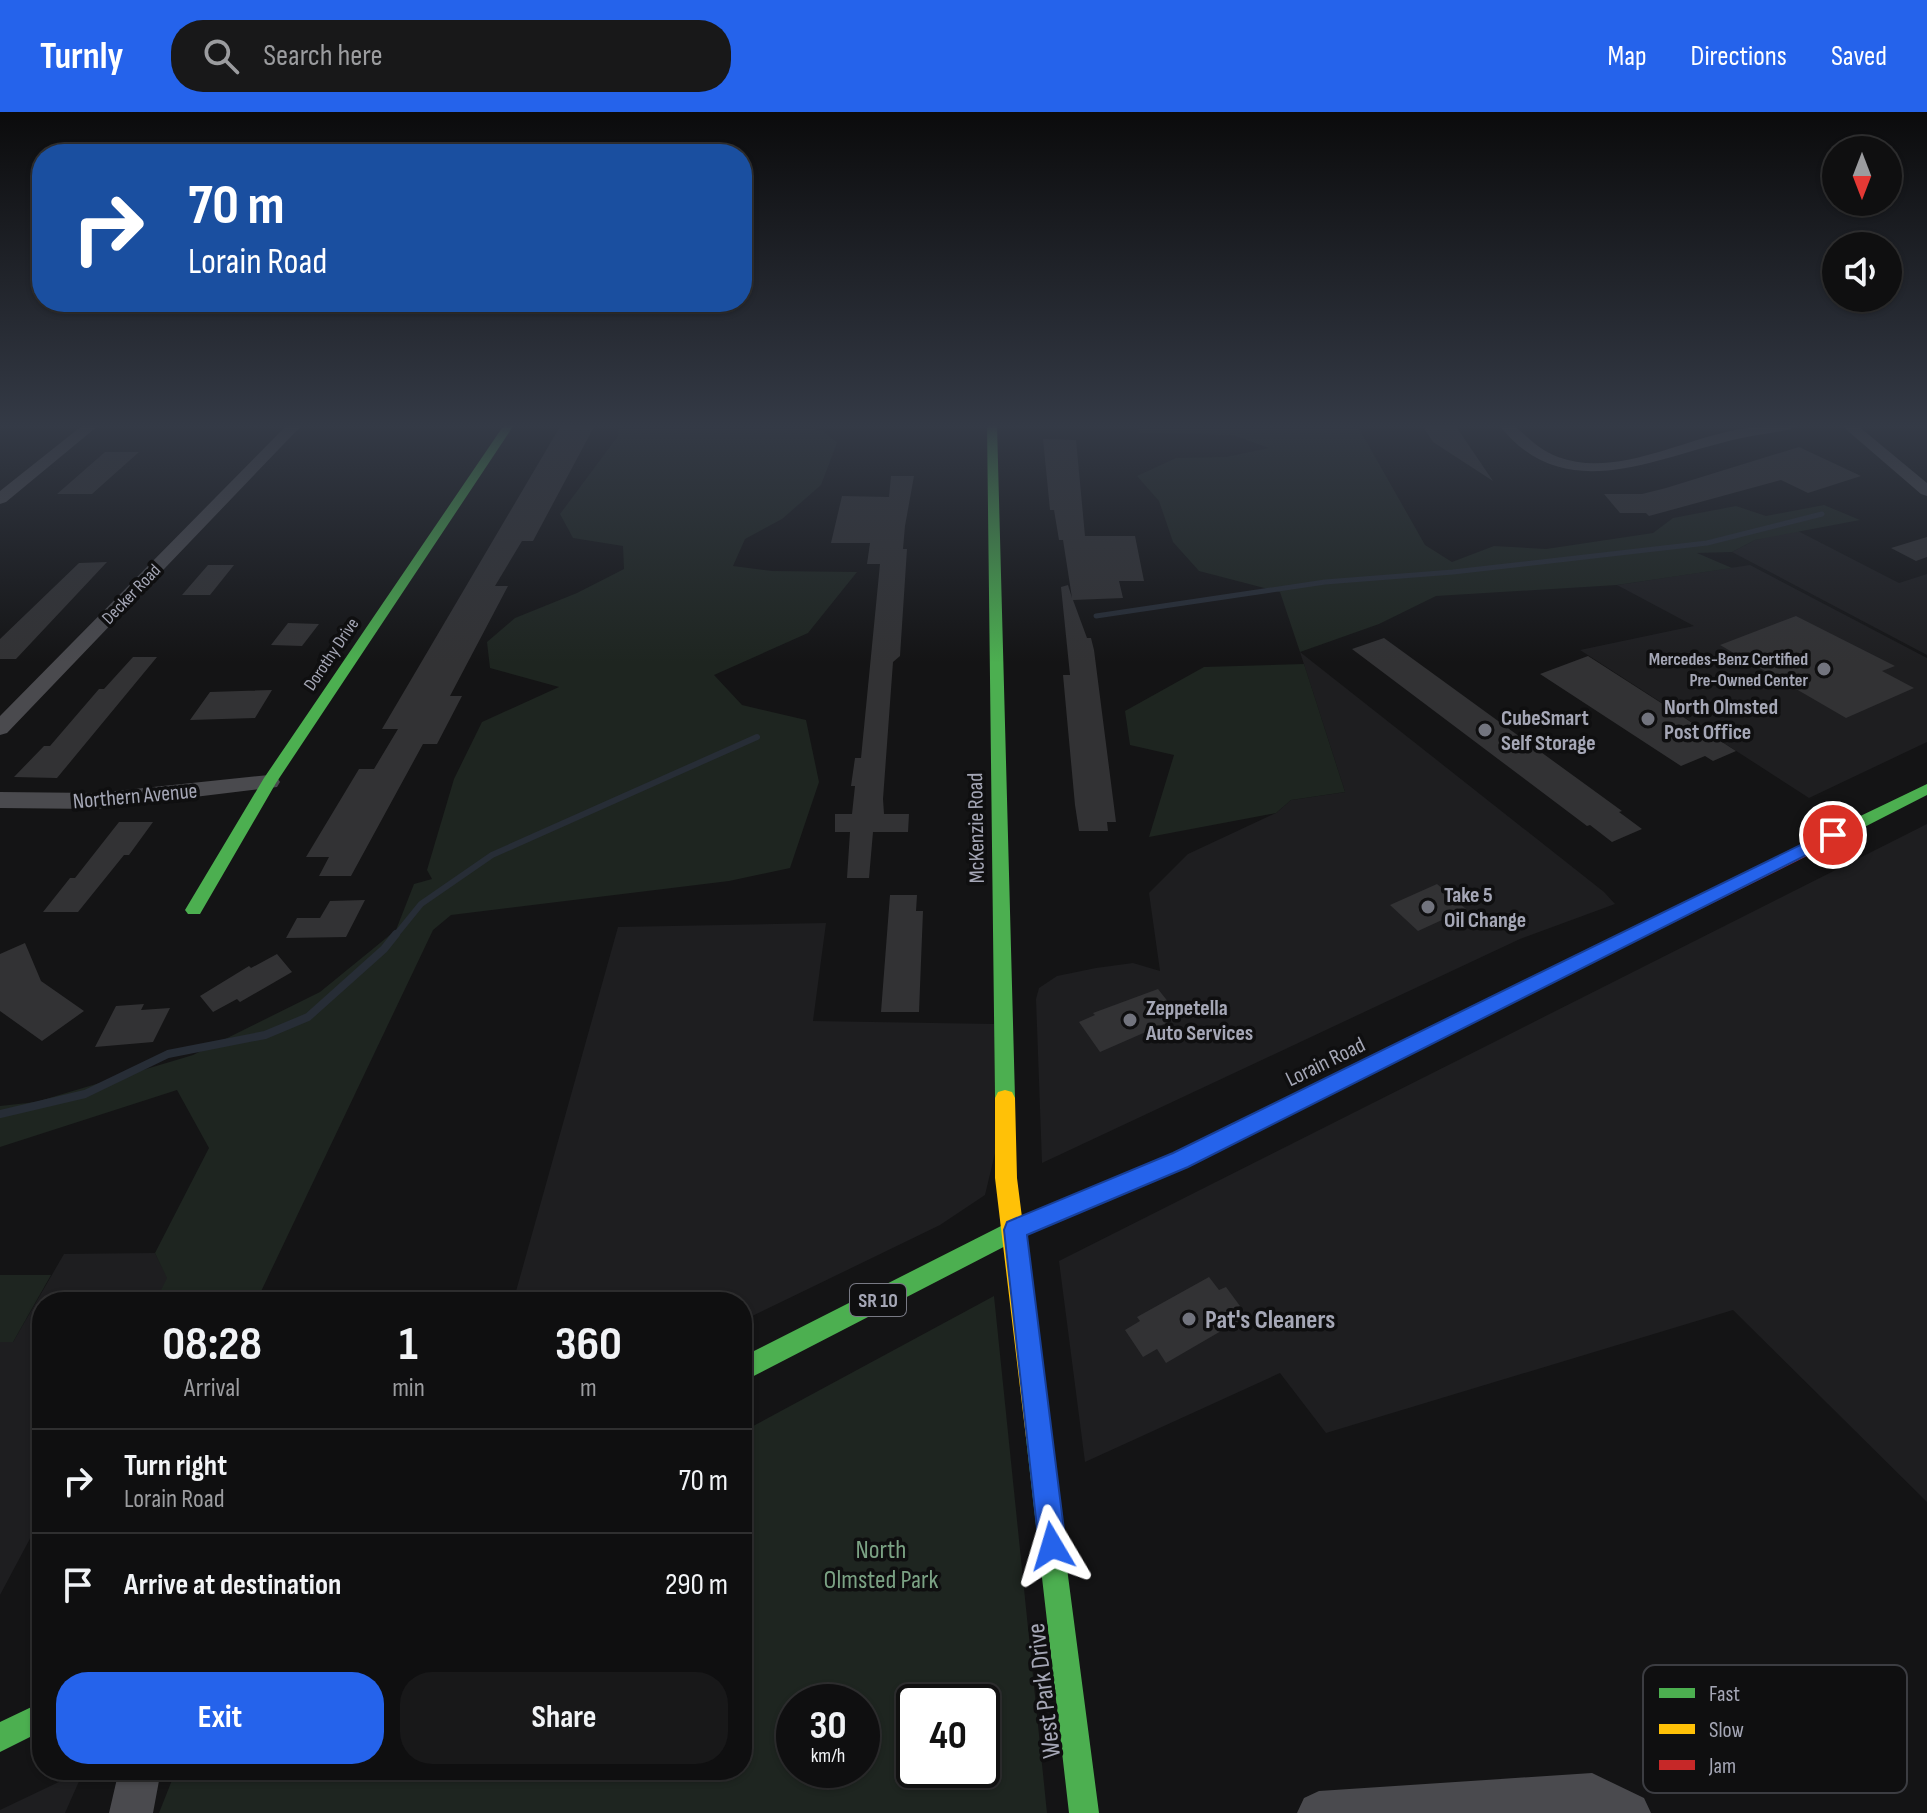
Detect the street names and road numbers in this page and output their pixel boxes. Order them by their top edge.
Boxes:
street label: Decker Road [98,560,165,629]
street label: Dorothy Drive [299,614,363,695]
street label: McKenzie Road [962,772,991,884]
street label: Northern Avenue [72,778,199,815]
street label: Lorain Road [1281,1032,1370,1093]
road number: SR 10 [850,1284,906,1316]
street label: West Park Drive [1021,1621,1068,1760]

